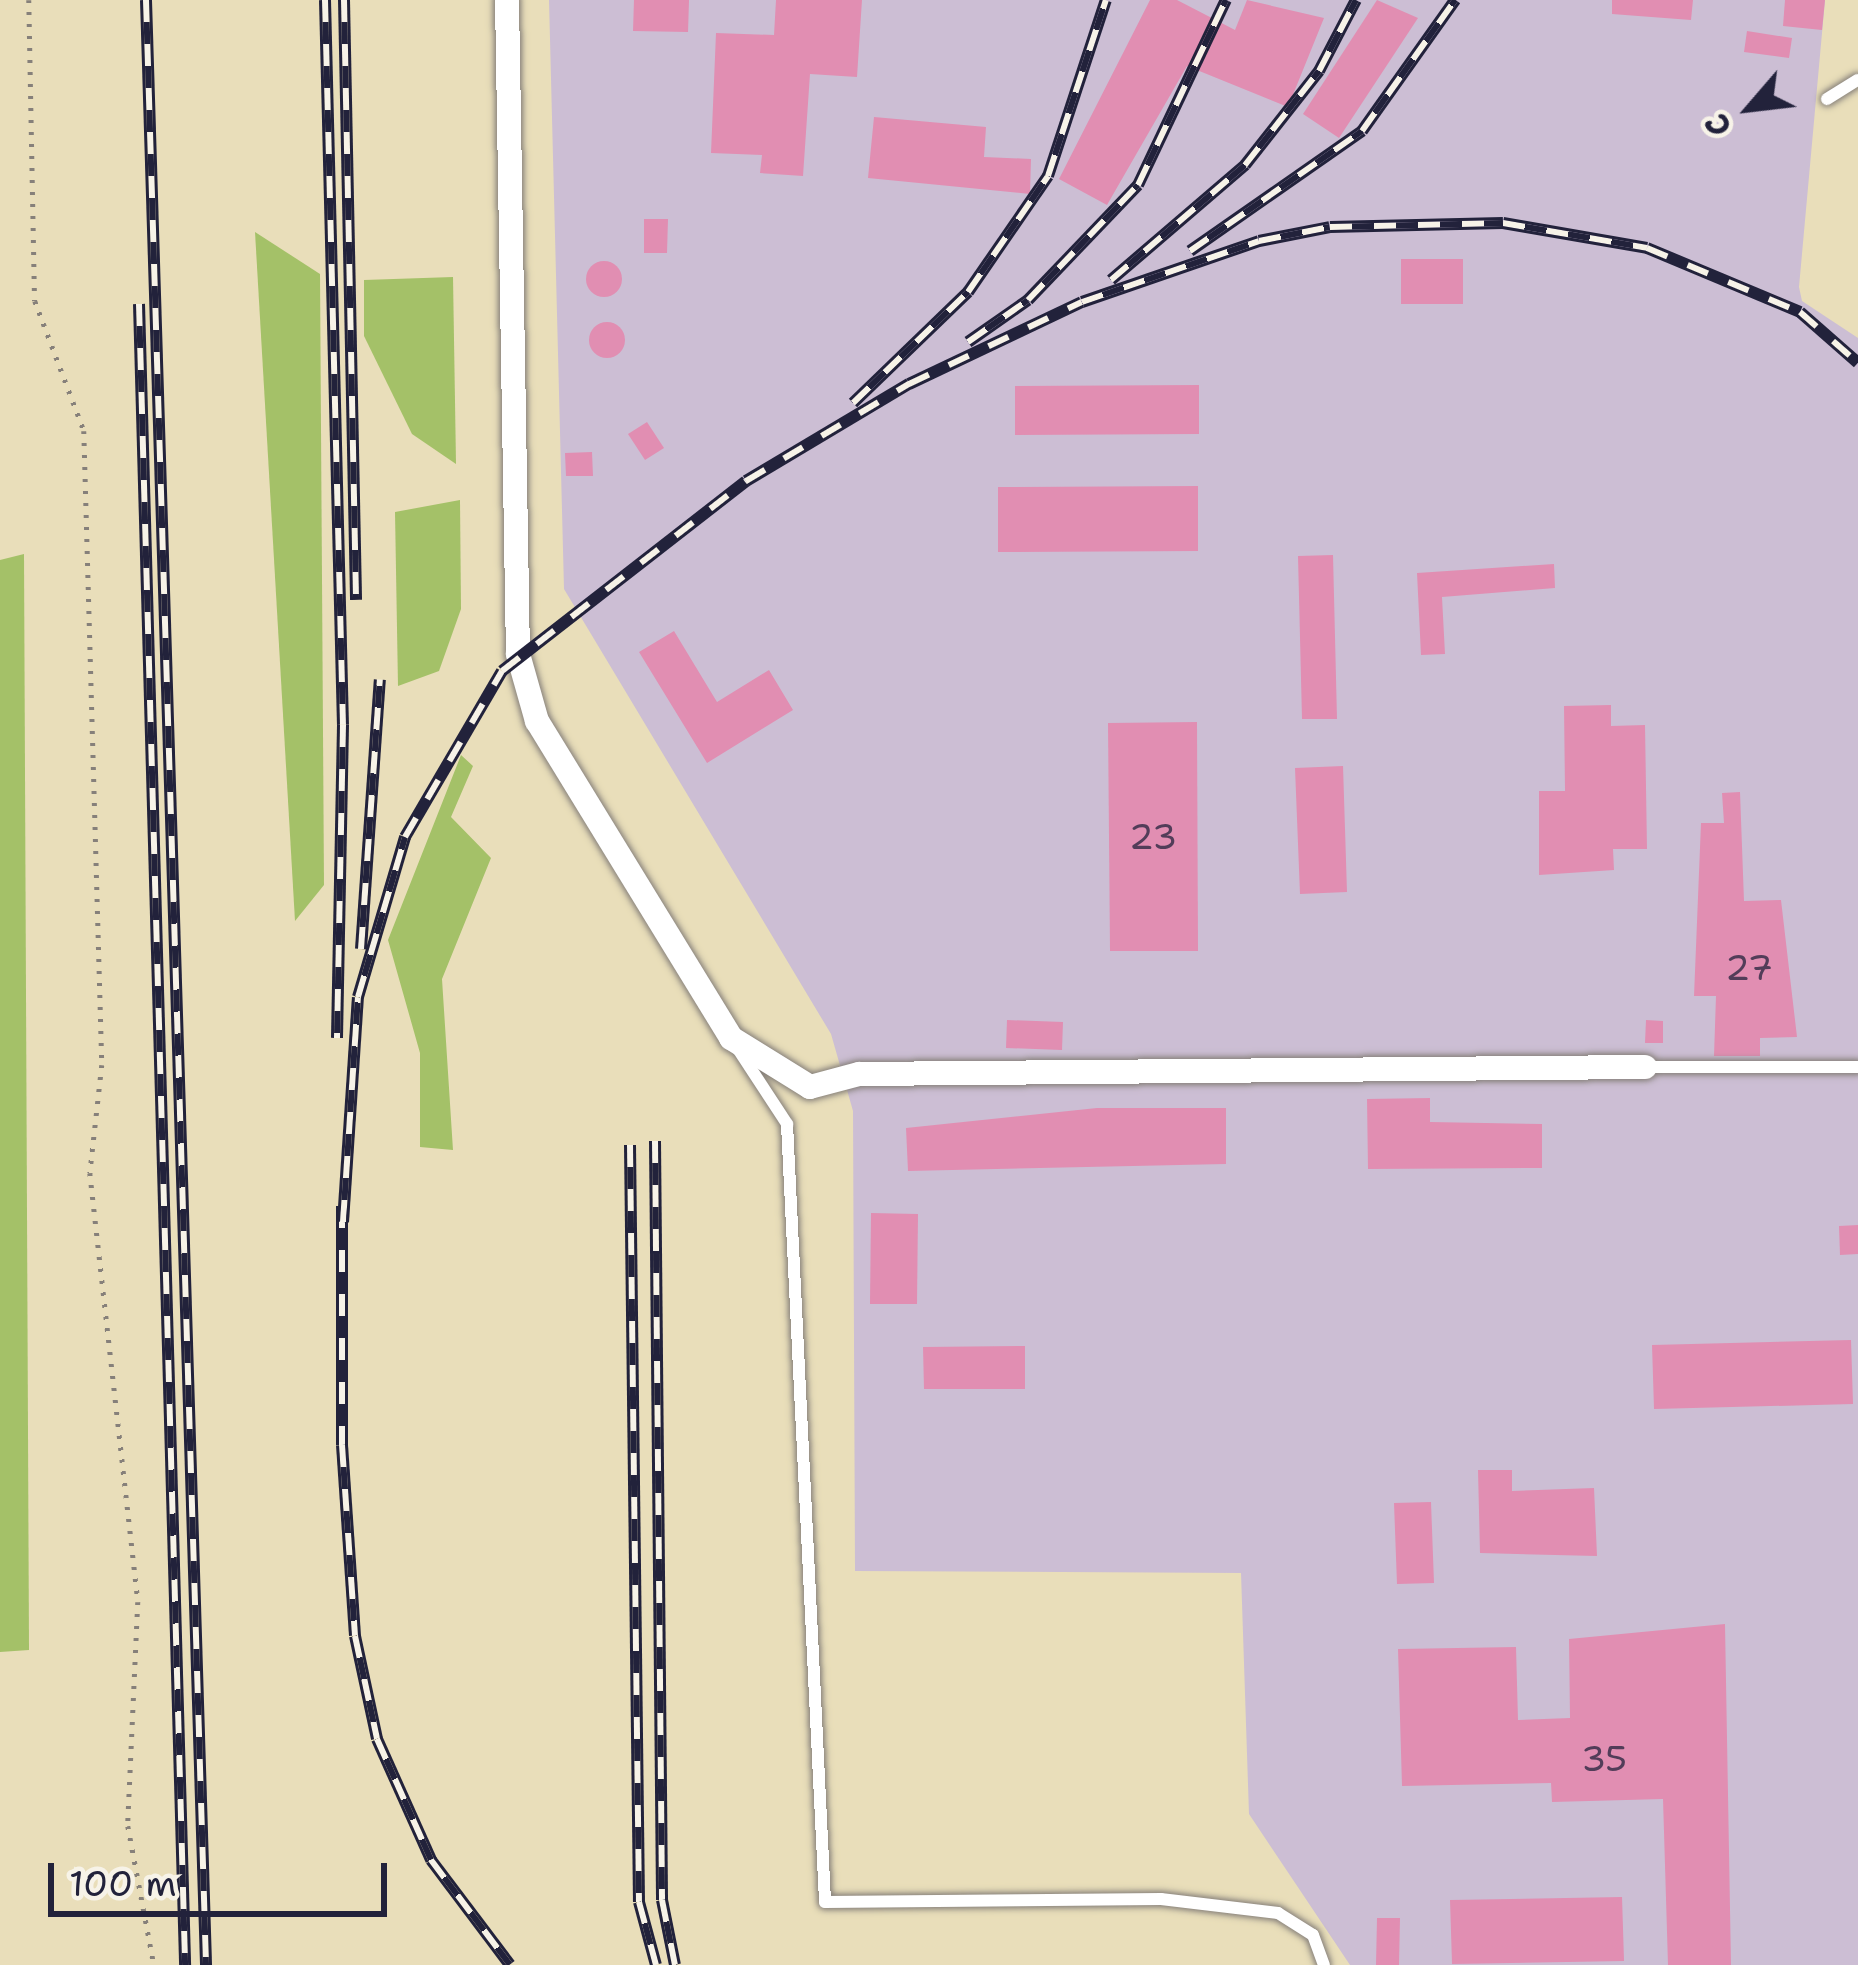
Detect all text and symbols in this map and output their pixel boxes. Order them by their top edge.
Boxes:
north arrow [1690,48,1810,168]
text: С [1693,106,1742,145]
house number: 23 [1129,815,1177,859]
house number: 27 [1725,946,1773,990]
house number: 35 [1581,1737,1627,1781]
scale bar [54,1839,393,1913]
text: 100 m [69,1859,177,1908]

